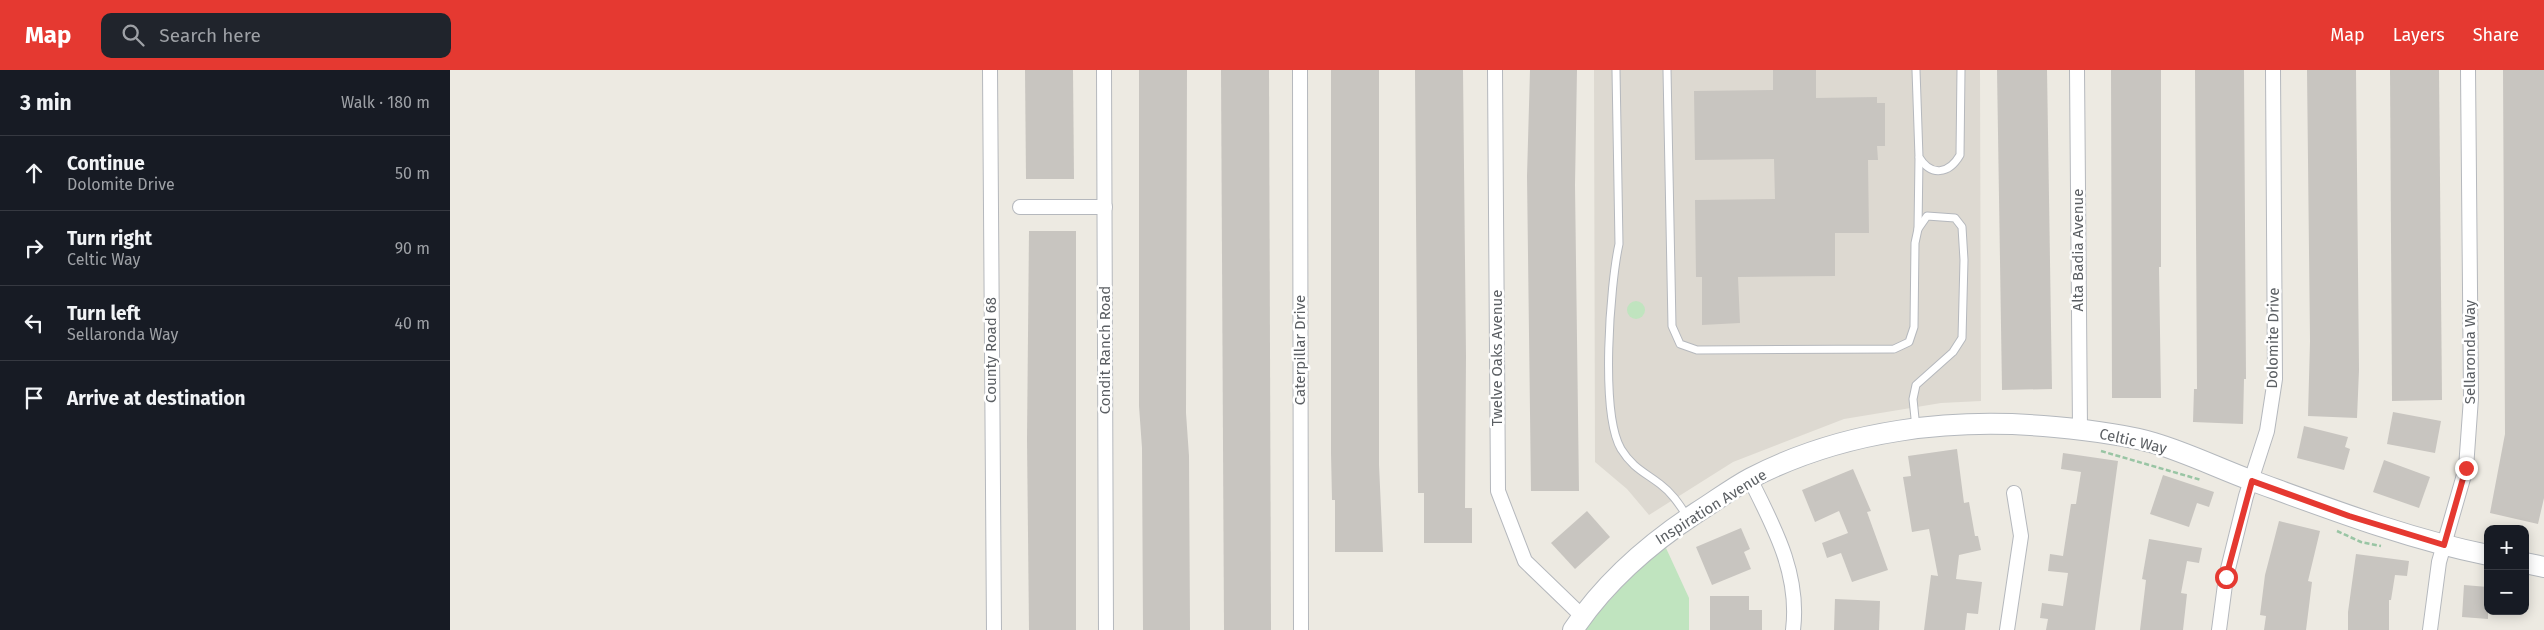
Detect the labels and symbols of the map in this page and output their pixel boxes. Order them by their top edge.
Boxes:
street label: Alta Badia Avenue [2069,189,2087,311]
street label: Condit Ranch Road [1096,286,1114,414]
street label: Dolomite Drive [2263,287,2283,389]
street label: Twelve Oaks Avenue [1488,290,1506,426]
street label: Caterpillar Drive [1291,295,1309,405]
street label: County Road 68 [982,297,1000,403]
street label: Sellaronda Way [2461,299,2479,404]
street label: Celtic Way [2097,425,2169,458]
route end [2455,457,2478,480]
street label: Inspiration Avenue [1652,466,1770,548]
route start [2215,566,2238,589]

